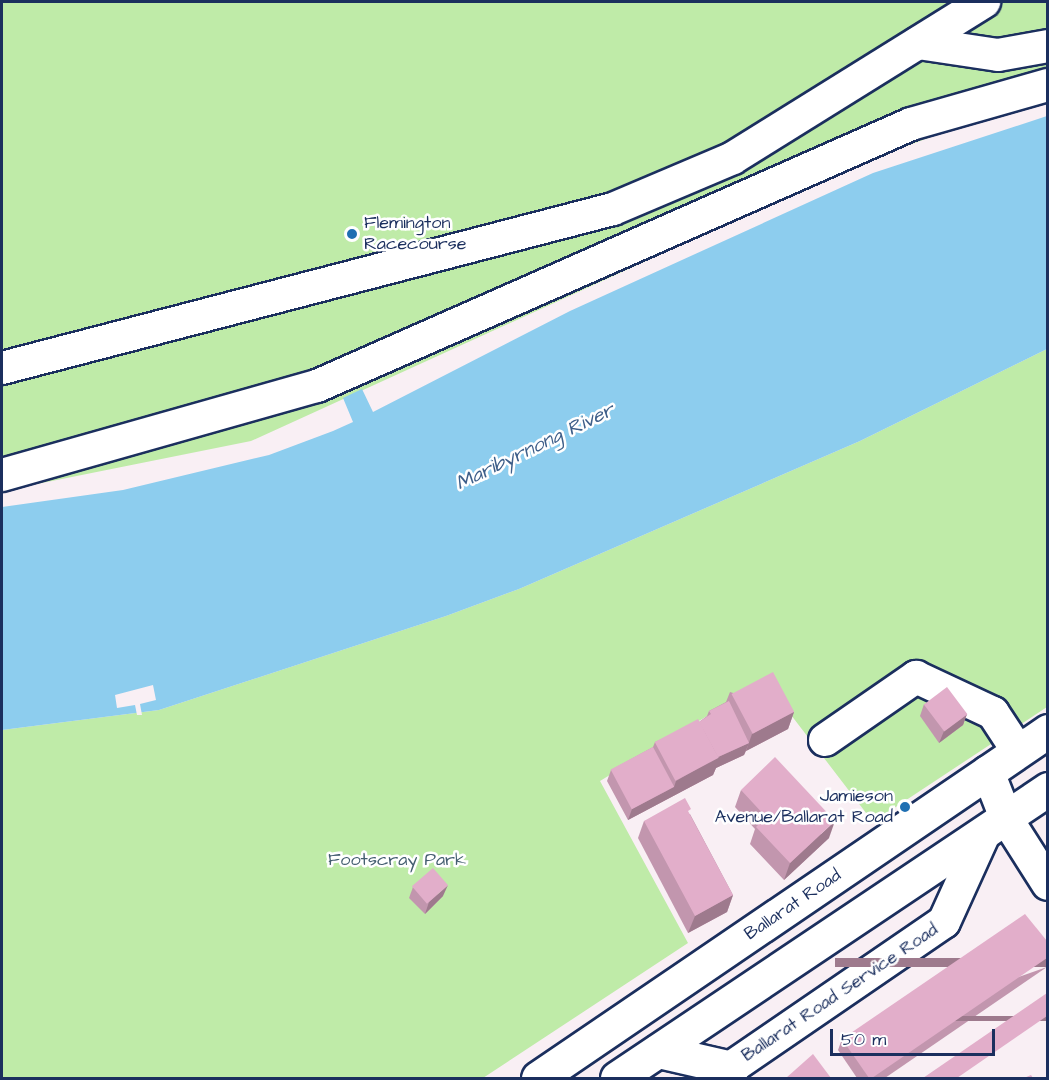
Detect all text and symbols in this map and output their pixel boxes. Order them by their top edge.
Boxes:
place label: Flemington Racecourse [364,213,466,256]
marker: Flemington Racecourse [345,227,359,241]
water label: Maribyrnong River [452,398,618,496]
place label: Jamieson Avenue/Ballarat Road [715,786,893,828]
marker: Jamieson Avenue/Ballarat Road [898,800,912,814]
park label: Footscray Park [328,849,466,871]
street label: Ballarat Road [741,865,845,945]
street label: Ballarat Road Service Road [738,919,942,1067]
scale bar [833,1017,998,1055]
text: 50 m [841,1027,886,1052]

